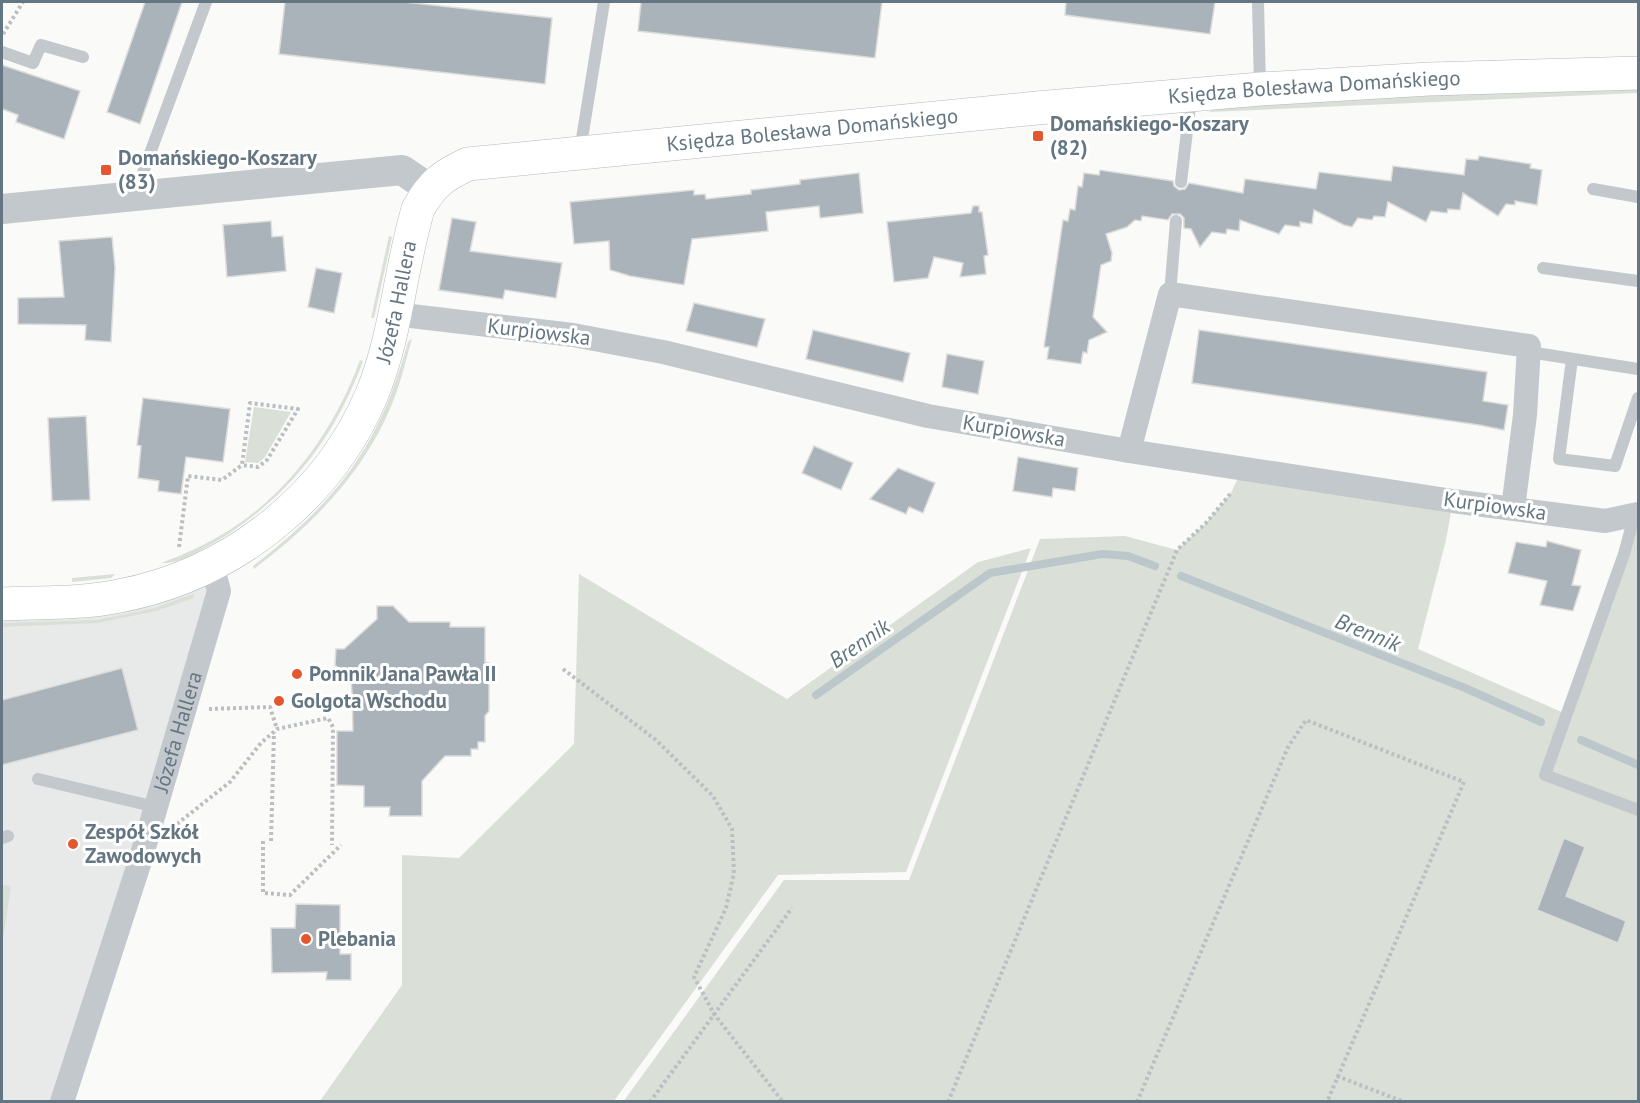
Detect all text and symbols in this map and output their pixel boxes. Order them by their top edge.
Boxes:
street label: Księdza Bolesława Domańskiego [1167,64,1461,110]
street label: Księdza Bolesława Domańskiego [665,102,959,157]
place label: Domańskiego-Koszary (82) [1050,110,1250,161]
marker: Domańskiego-Koszary (82) [1031,129,1045,143]
place label: Domańskiego-Koszary (83) [118,144,318,195]
marker: Domańskiego-Koszary (83) [99,163,113,177]
street label: Józefa Hallera [369,238,422,367]
street label: Kurpiowska [486,312,592,351]
street label: Kurpiowska [961,408,1067,453]
street label: Kurpiowska [1442,485,1548,526]
water label: Brennik [1331,606,1406,658]
water label: Brennik [823,611,896,674]
place label: Pomnik Jana Pawła II [309,660,497,687]
marker: Pomnik Jana Pawła II [290,667,304,681]
street label: Józefa Hallera [147,668,208,796]
place label: Golgota Wschodu [291,687,447,714]
marker: Golgota Wschodu [272,694,286,708]
place label: Zespół Szkół Zawodowych [85,818,201,869]
marker: Zespół Szkół Zawodowych [66,837,80,851]
place label: Plebania [318,925,396,952]
marker: Plebania [299,932,313,946]

